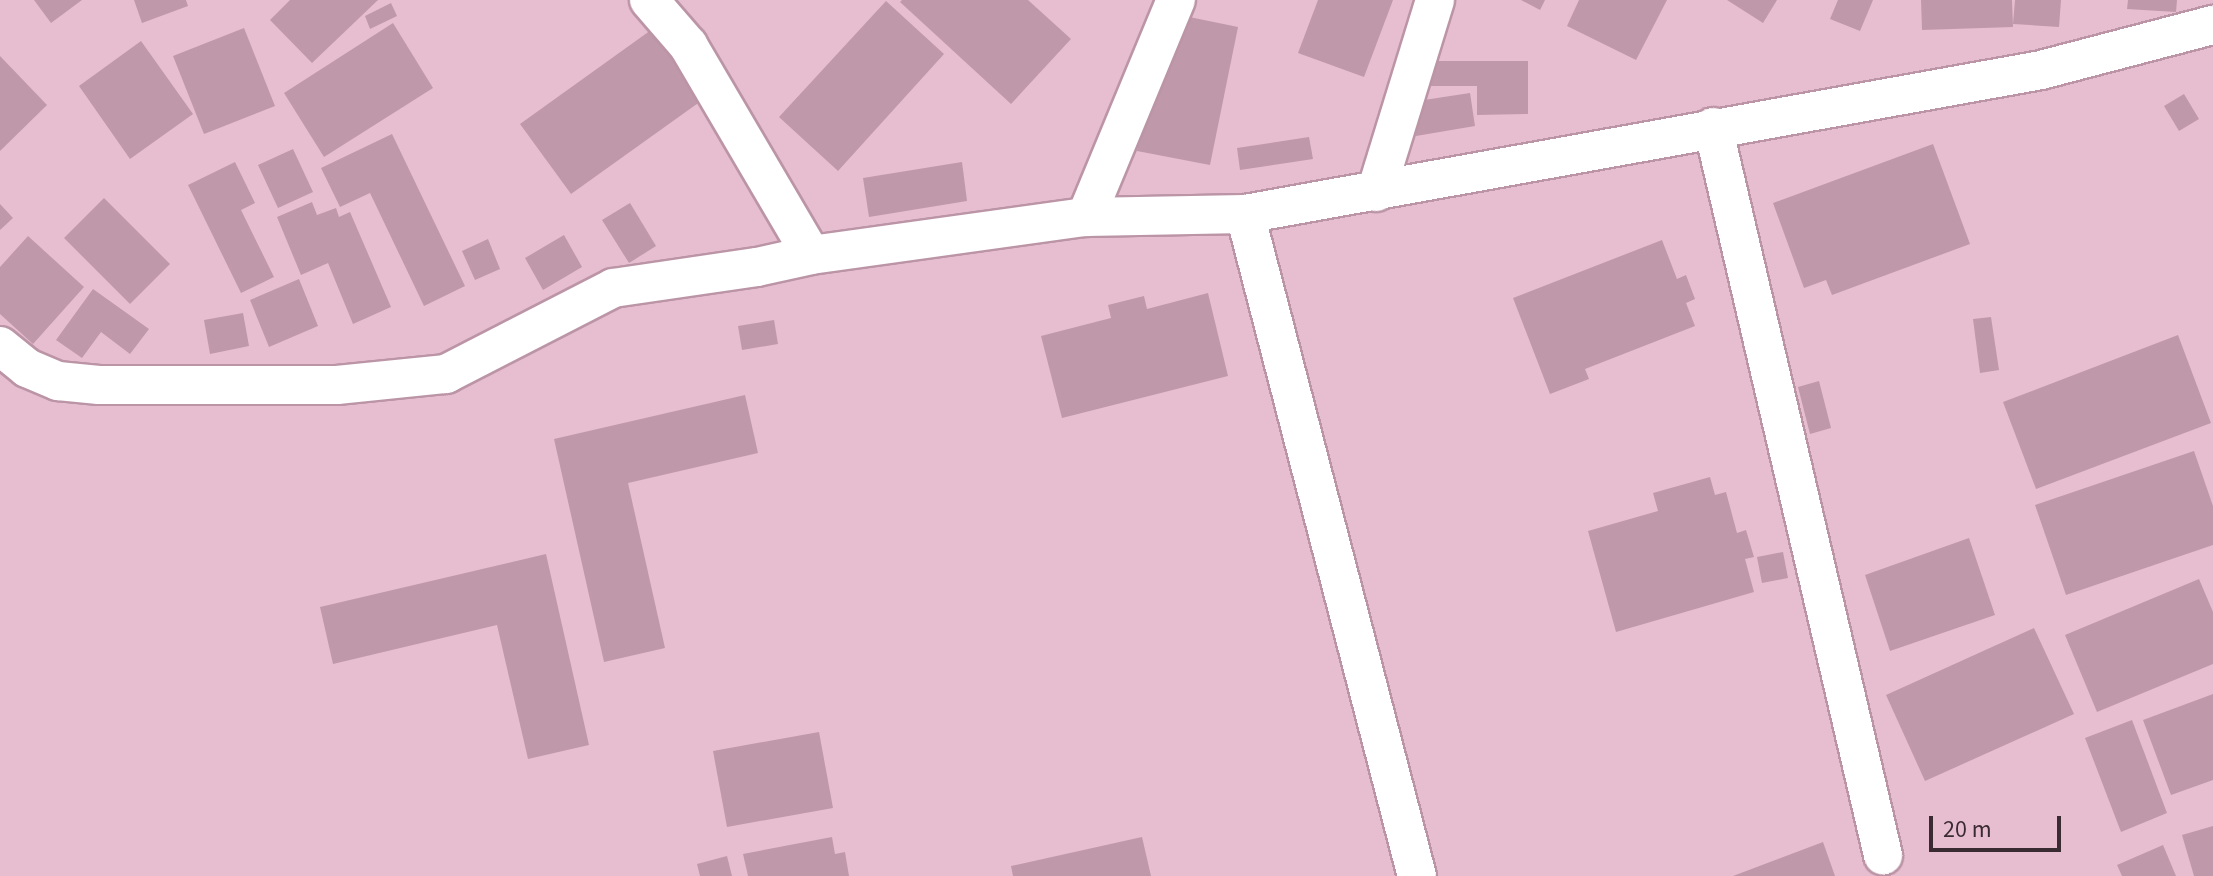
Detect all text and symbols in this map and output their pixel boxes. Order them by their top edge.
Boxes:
scale bar [1933,800,2065,850]
text: 20 m [1943,812,1992,847]

